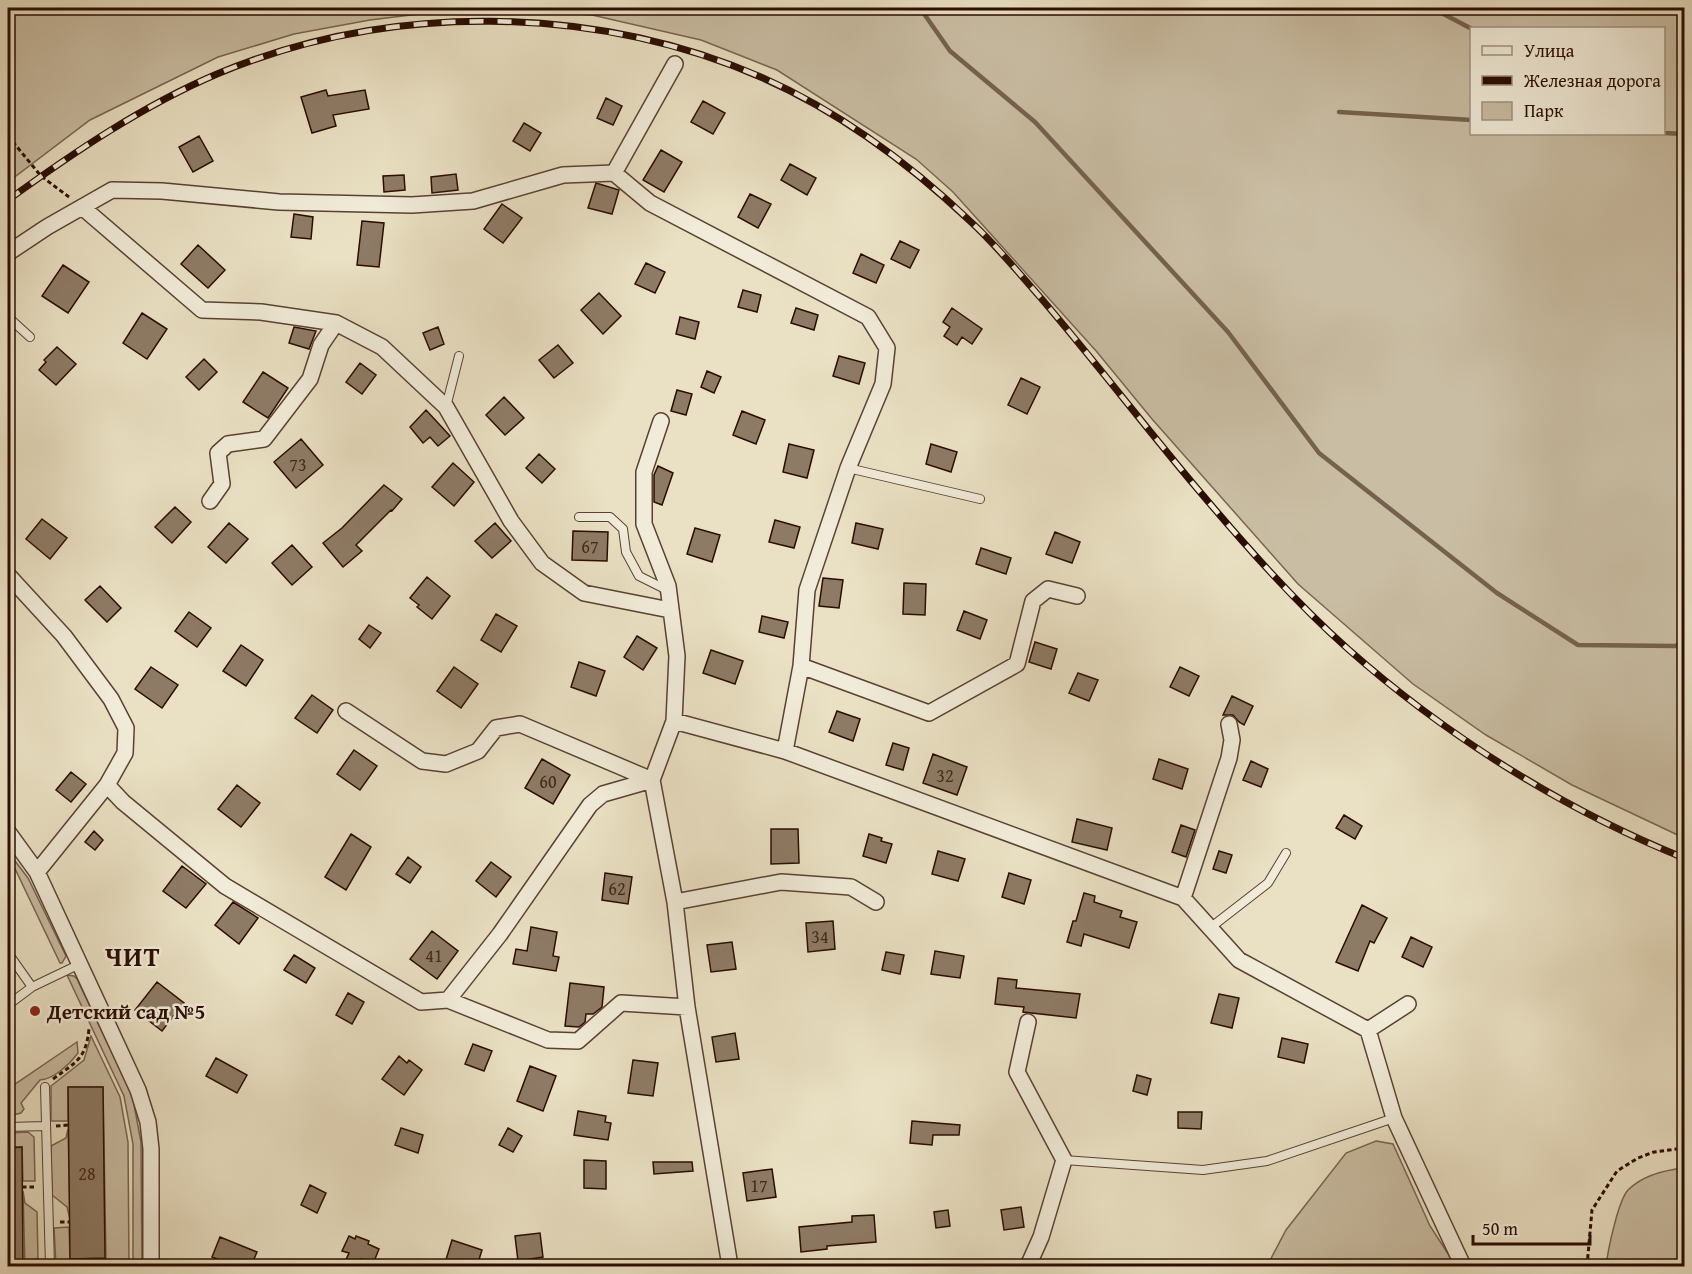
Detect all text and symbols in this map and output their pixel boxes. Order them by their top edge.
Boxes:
legend [1470,27,1665,135]
text: Улица [1524,37,1575,64]
text: Железная дорога [1523,67,1661,94]
text: Парк [1524,97,1564,124]
house number: 73 [289,451,307,478]
house number: 67 [581,533,599,560]
house number: 32 [936,762,954,789]
house number: 60 [539,768,557,795]
house number: 62 [608,875,626,902]
house number: 34 [811,923,829,950]
district label: ЧИТ [105,936,161,976]
house number: 41 [425,942,443,969]
place label: Детский сад №5 [46,996,205,1027]
marker: Детский сад №5 [28,1004,42,1018]
house number: 28 [78,1160,96,1187]
house number: 17 [750,1172,768,1199]
scale bar [1473,1208,1590,1246]
text: 50 m [1482,1215,1518,1242]

